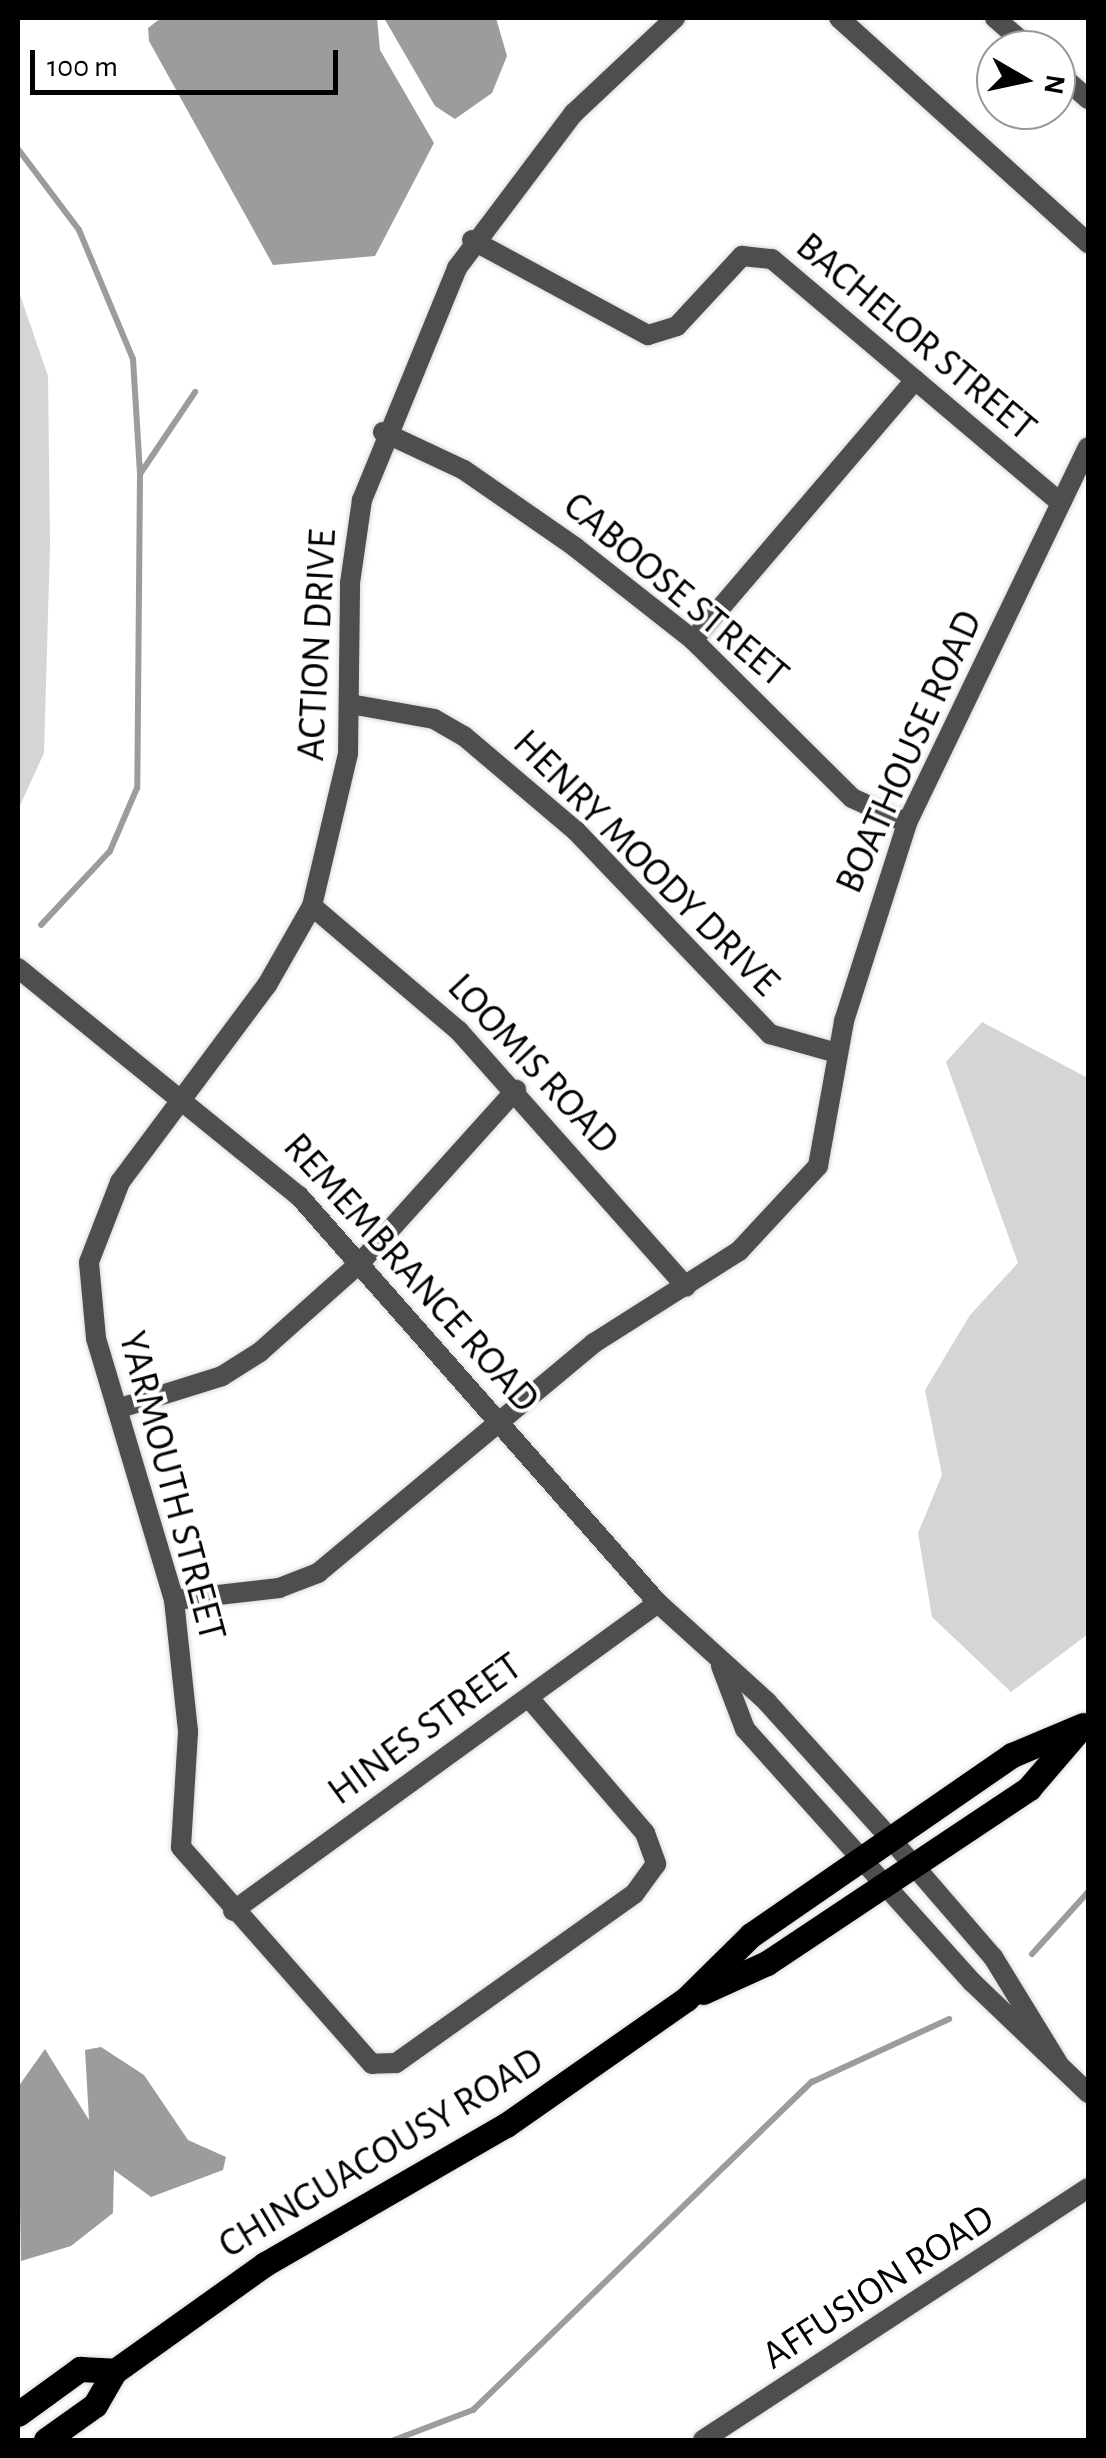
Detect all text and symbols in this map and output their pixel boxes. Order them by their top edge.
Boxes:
scale bar [35,30,342,92]
north arrow [976,30,1076,130]
text: 100 m [47,52,118,82]
text: N [1038,73,1069,96]
street label: BACHELOR STREET [786,222,1046,452]
street label: CABOOSE STREET [554,482,798,698]
street label: ACTION DRIVE [287,528,347,762]
street label: BOATHOUSE ROAD [825,603,993,901]
street label: HENRY MOODY DRIVE [503,720,789,1006]
street label: LOOMIS ROAD [437,964,629,1164]
street label: REMEMBRANCE ROAD [273,1123,549,1423]
street label: YARMOUTH STREET [108,1326,236,1646]
street label: HINES STREET [319,1642,531,1816]
street label: CHINGUACOUSY ROAD [210,2037,552,2269]
street label: AFFUSION ROAD [753,2194,1003,2380]

